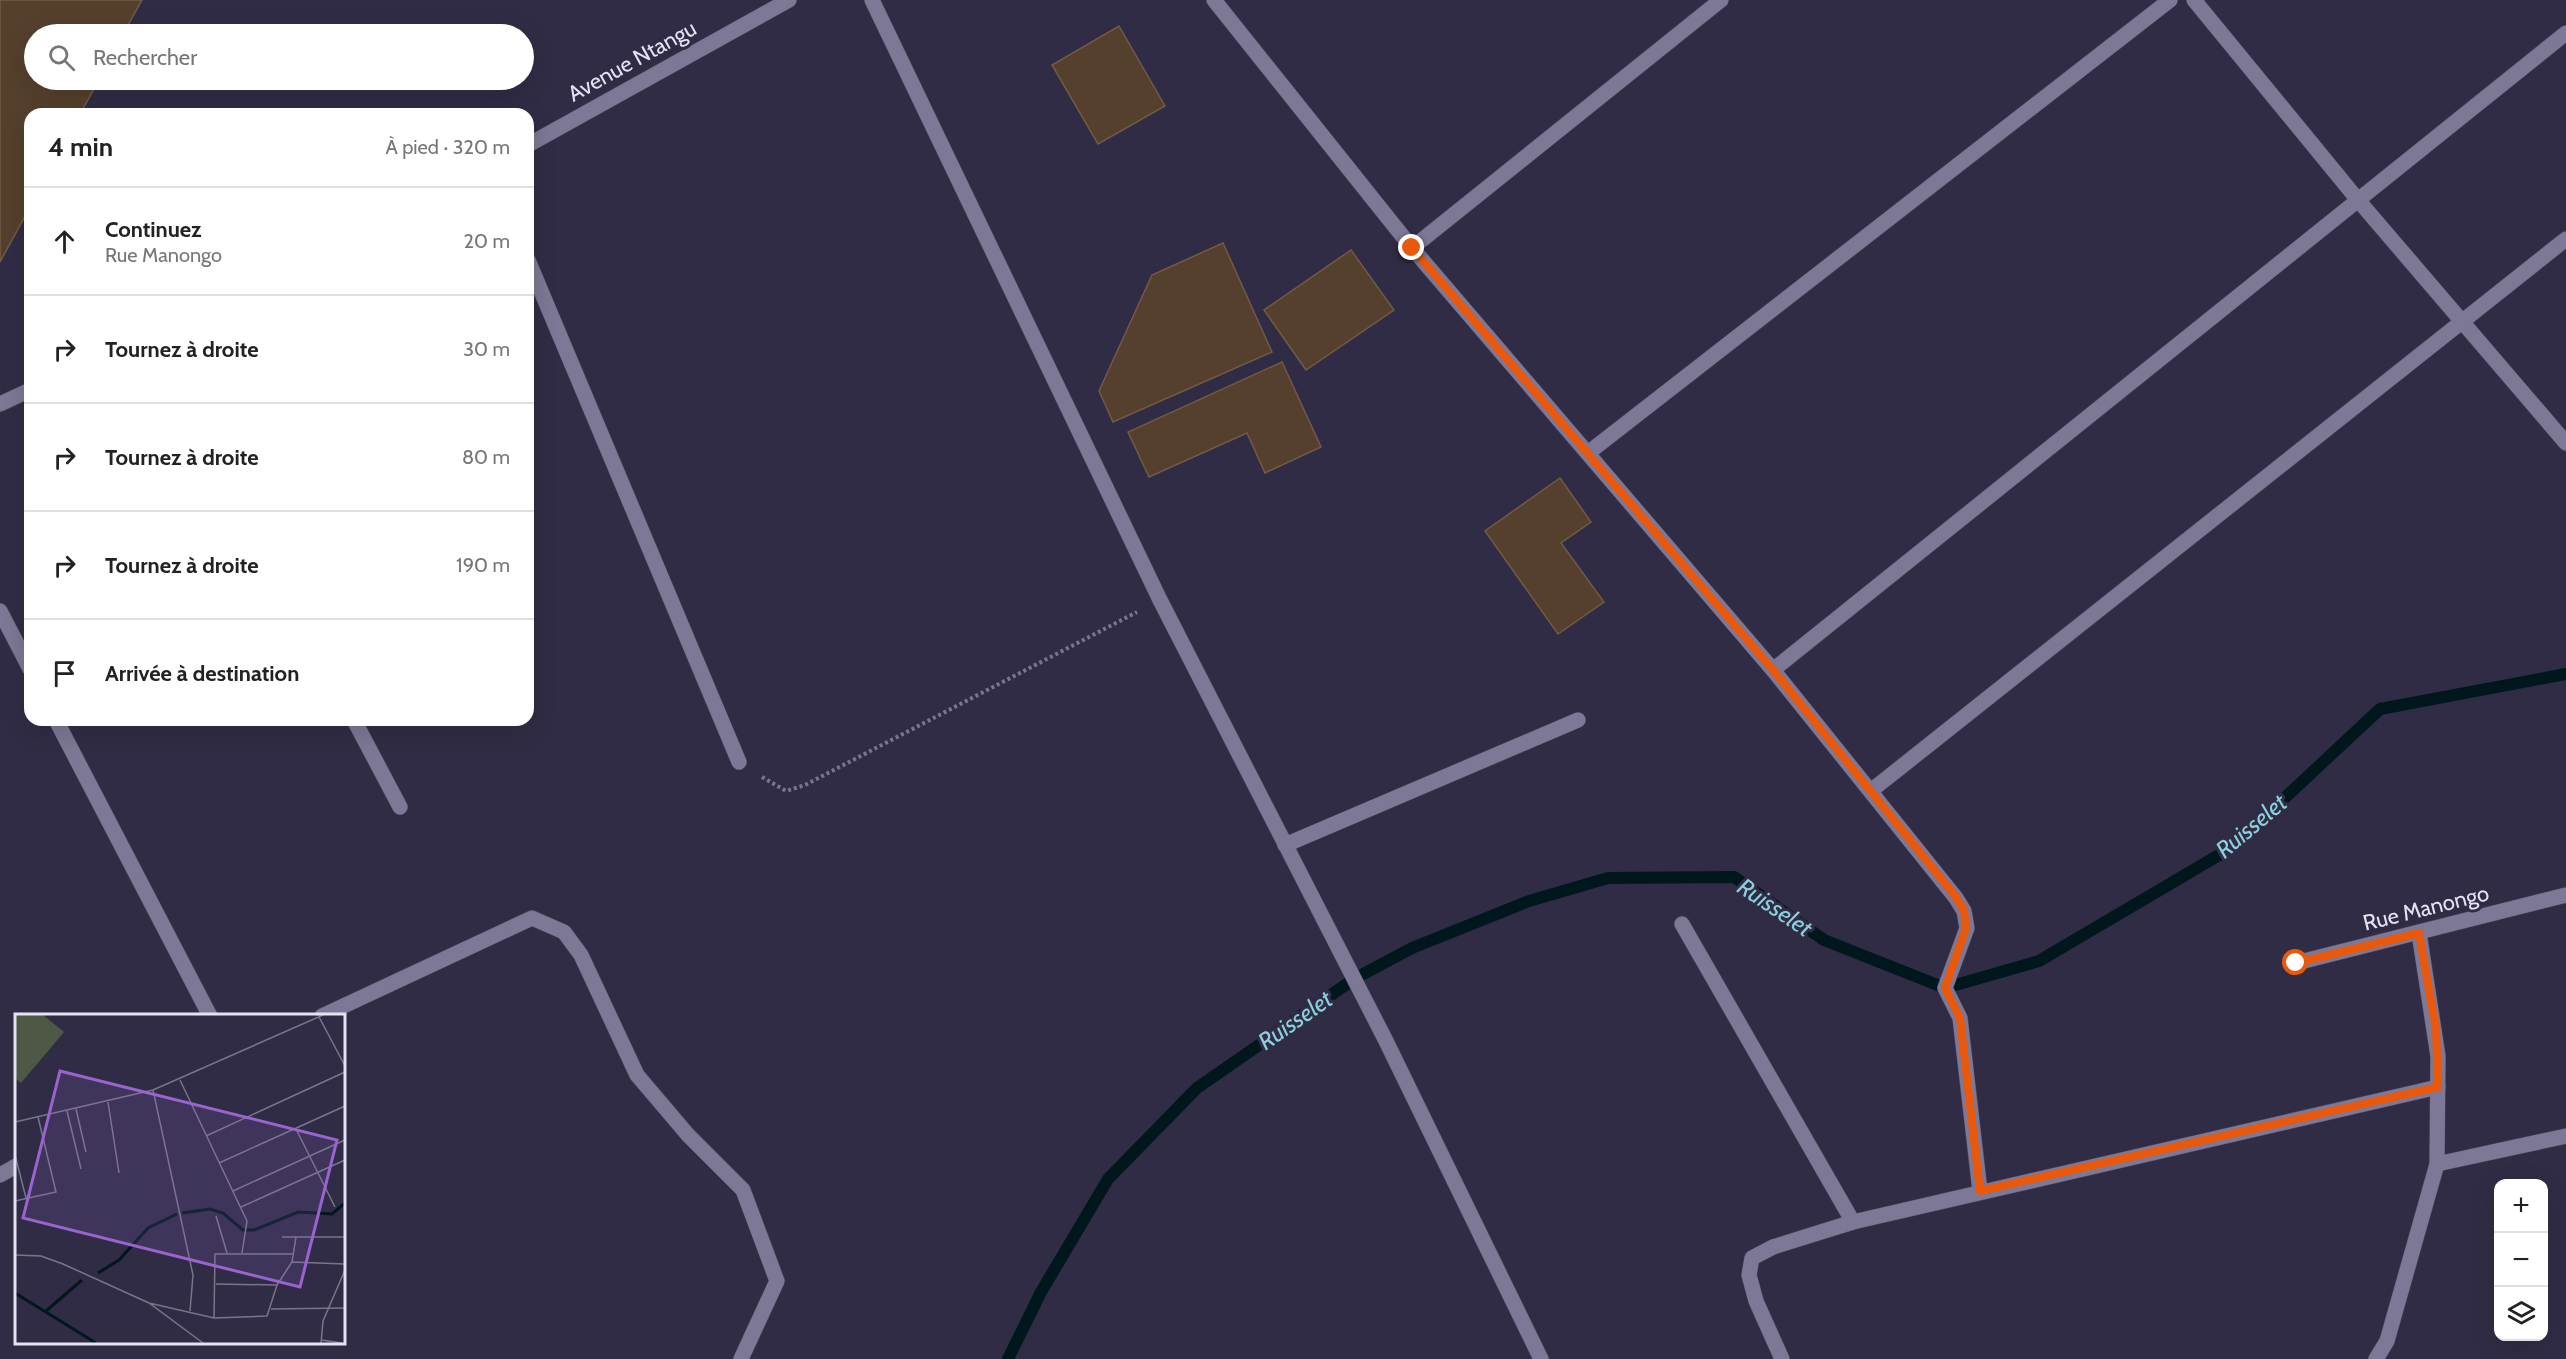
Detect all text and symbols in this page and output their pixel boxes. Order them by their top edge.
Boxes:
street label: Avenue Ntangu [563,15,701,107]
search box [24,24,534,90]
icon: search [45,41,78,74]
text: Rechercher [93,44,197,71]
text: 4 min [48,131,113,163]
text: À pied · 320 m [385,135,510,159]
text: Continuez [105,216,202,243]
icon: ahead [48,225,81,258]
text: 20 m [464,229,510,253]
route end [1398,234,1424,260]
text: Rue Manongo [105,243,222,267]
icon: right [48,333,81,366]
text: Tournez à droite [105,336,259,363]
text: 30 m [463,337,510,361]
icon: right [48,441,81,474]
text: Tournez à droite [105,444,259,471]
text: 80 m [462,445,510,469]
icon: right [48,549,81,582]
text: Tournez à droite [105,552,259,579]
text: 190 m [456,553,510,577]
icon: arrive [48,657,81,690]
text: Arrivée à destination [105,660,299,687]
water label: Ruisselet [2210,788,2293,864]
water label: Ruisselet [1732,872,1818,943]
street label: Rue Manongo [2360,879,2492,937]
route start [2282,949,2308,975]
water label: Ruisselet [1252,984,1338,1056]
inset map [15,1014,345,1344]
map controls [2494,1179,2548,1341]
button: + [2494,1179,2548,1233]
button: − [2494,1233,2548,1287]
button: layers [2494,1287,2548,1341]

